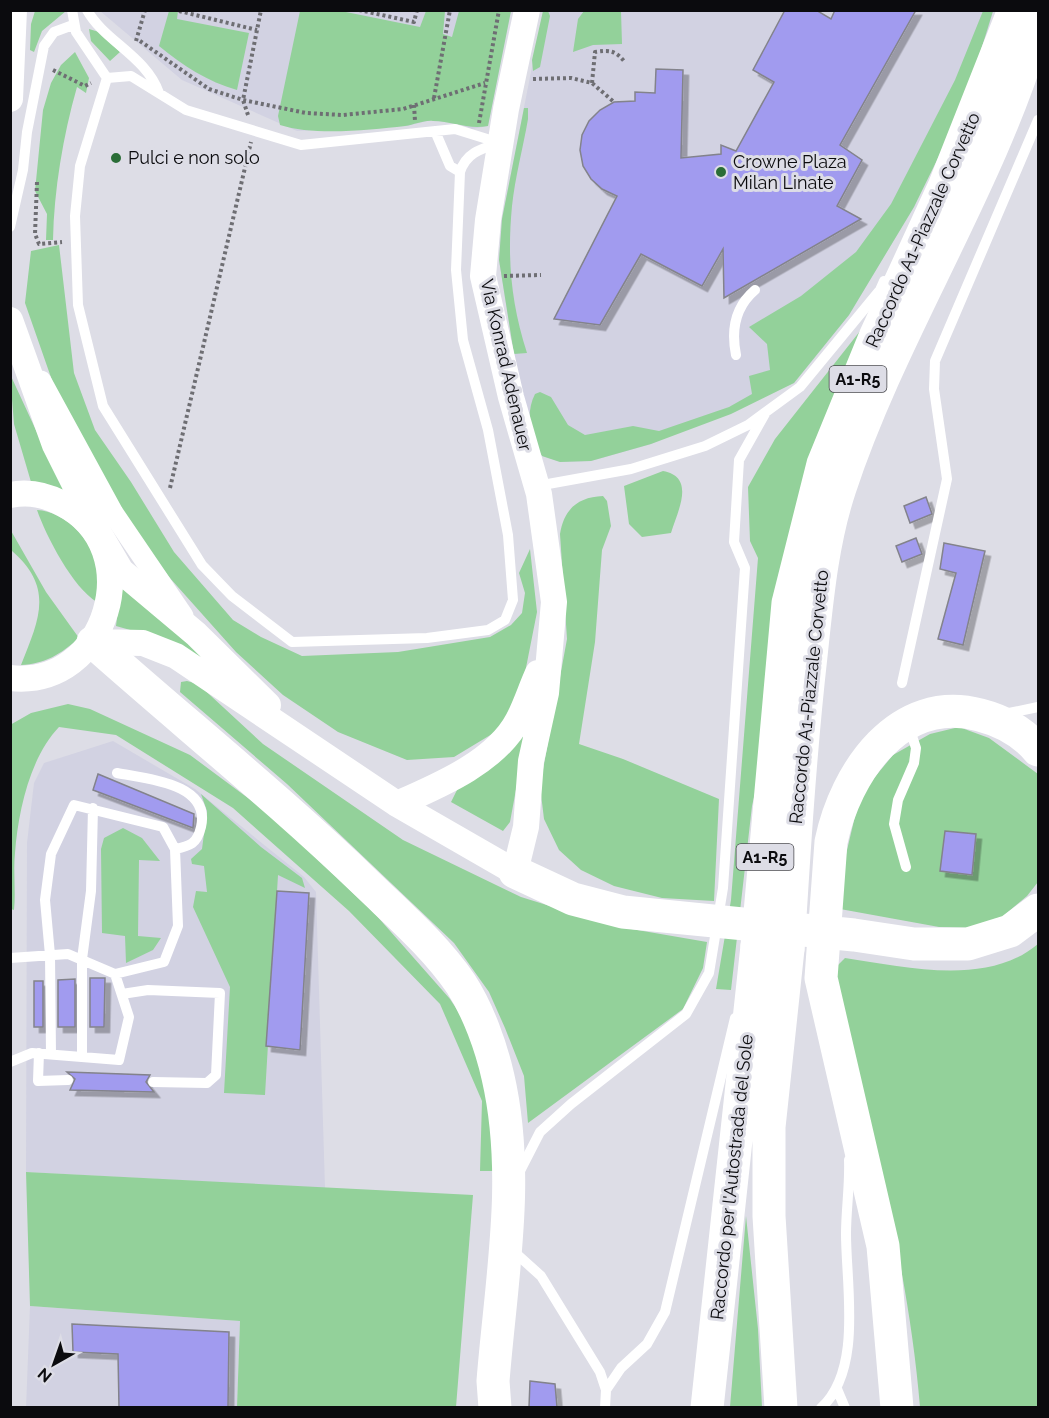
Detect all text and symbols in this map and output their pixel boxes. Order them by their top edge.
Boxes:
street label: Raccordo A1-Piazzale Corvetto [861,109,984,351]
place label: Pulci e non solo [128,147,260,168]
marker: Pulci e non solo [109,151,123,165]
place label: Crowne Plaza Milan Linate [733,151,847,193]
marker: Crowne Plaza Milan Linate [714,165,728,179]
street label: Via Konrad Adenauer [477,277,537,453]
road number: A1-R5 [830,366,886,392]
street label: Raccordo A1-Piazzale Corvetto [785,569,832,825]
road number: A1-R5 [736,844,794,870]
street label: Raccordo per l'Autostrada del Sole [706,1033,757,1321]
north arrow [24,1334,84,1394]
text: N [34,1364,55,1386]

